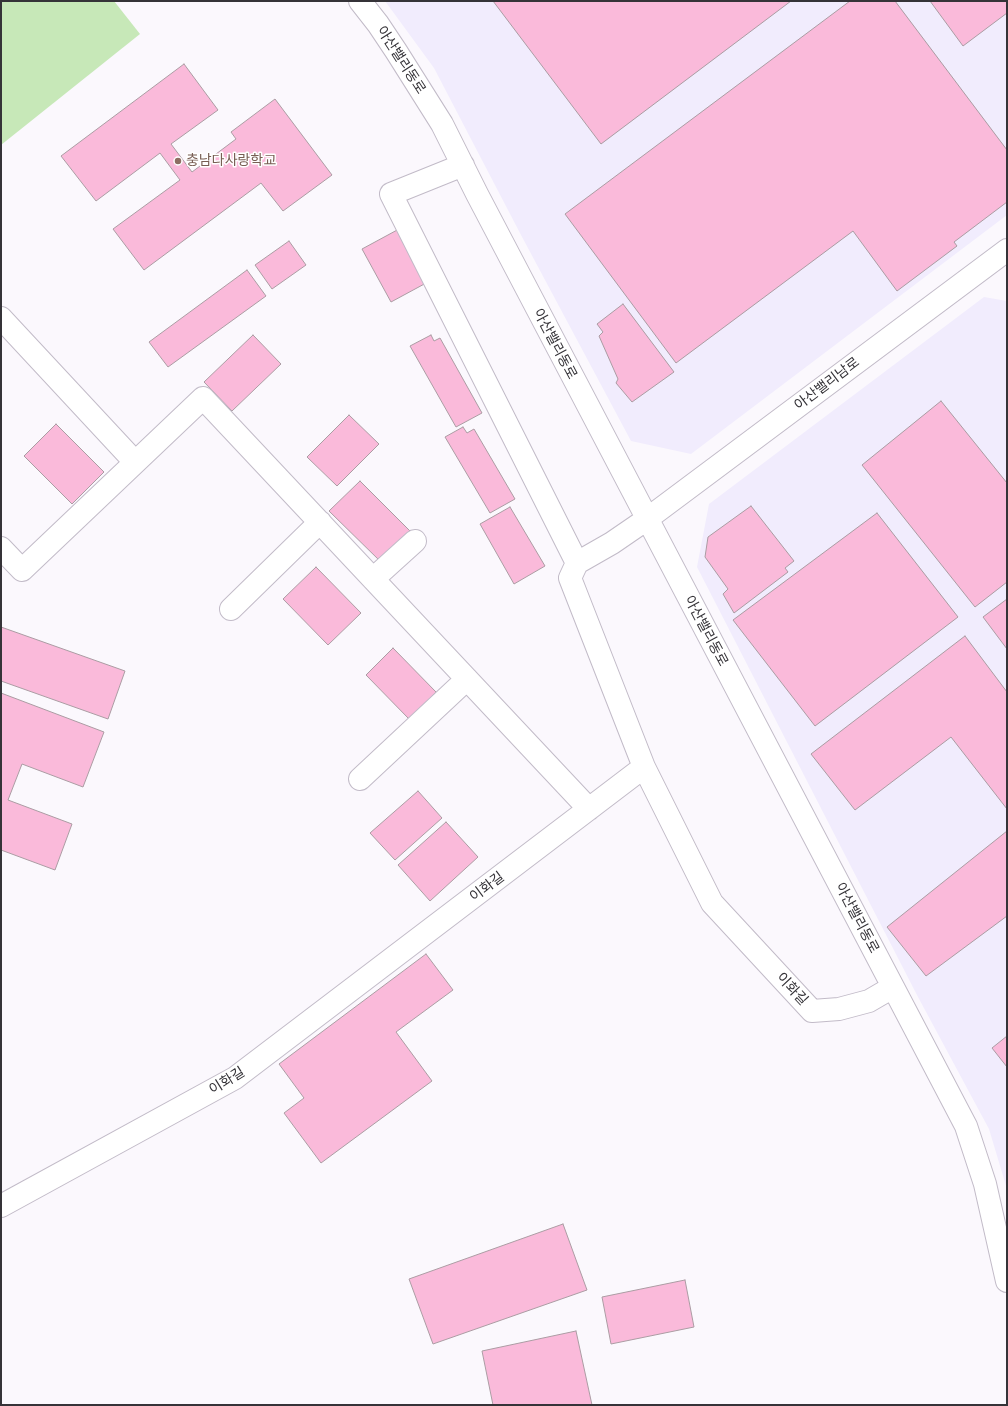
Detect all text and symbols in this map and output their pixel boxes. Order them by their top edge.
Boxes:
street label: 아산밸리동로 [373,23,429,97]
place label: 충남다사랑학교 [186,153,276,169]
marker: 충남다사랑학교 [173,156,183,166]
street label: 아산밸리동로 [529,306,581,382]
street label: 아산밸리남로 [791,354,863,414]
street label: 아산밸리동로 [680,593,732,669]
street label: 이화길 [467,869,507,905]
street label: 아산밸리동로 [831,880,883,956]
street label: 이화길 [773,969,811,1009]
street label: 이화길 [206,1064,248,1098]

